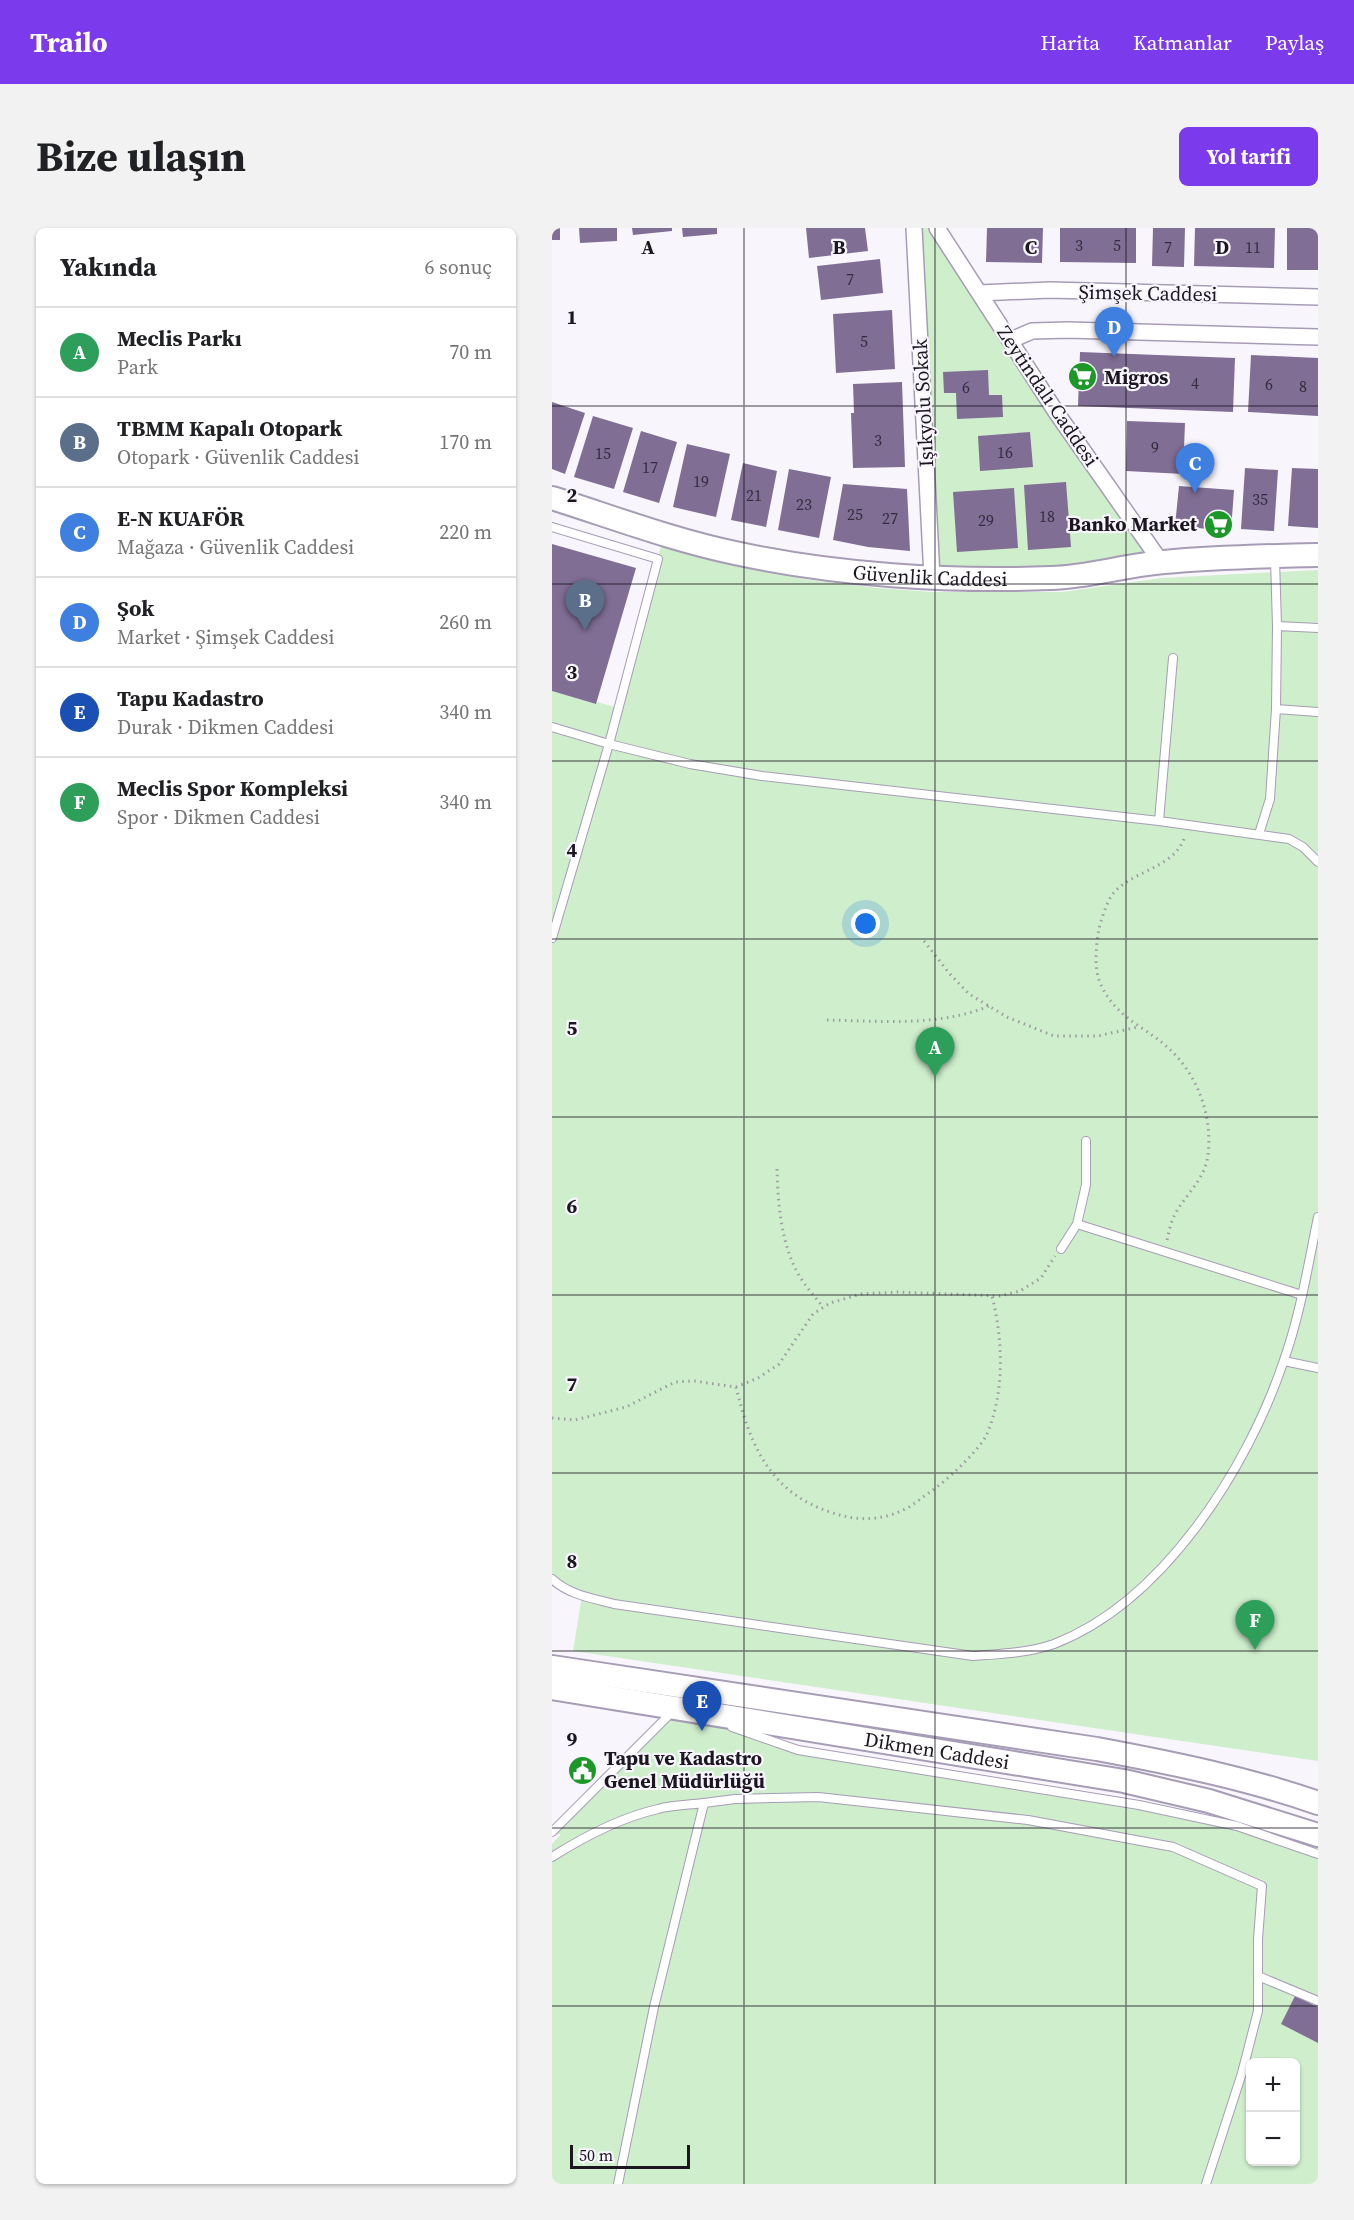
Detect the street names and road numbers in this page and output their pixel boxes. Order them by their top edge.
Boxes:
street label: Şimşek Caddesi [1078,278,1218,308]
street label: Zeytindalı Caddesi [990,320,1106,472]
street label: Işıkyolu Sokak [906,338,940,468]
street label: Güvenlik Caddesi [851,558,1008,593]
street label: Dikmen Caddesi [862,1725,1012,1776]

